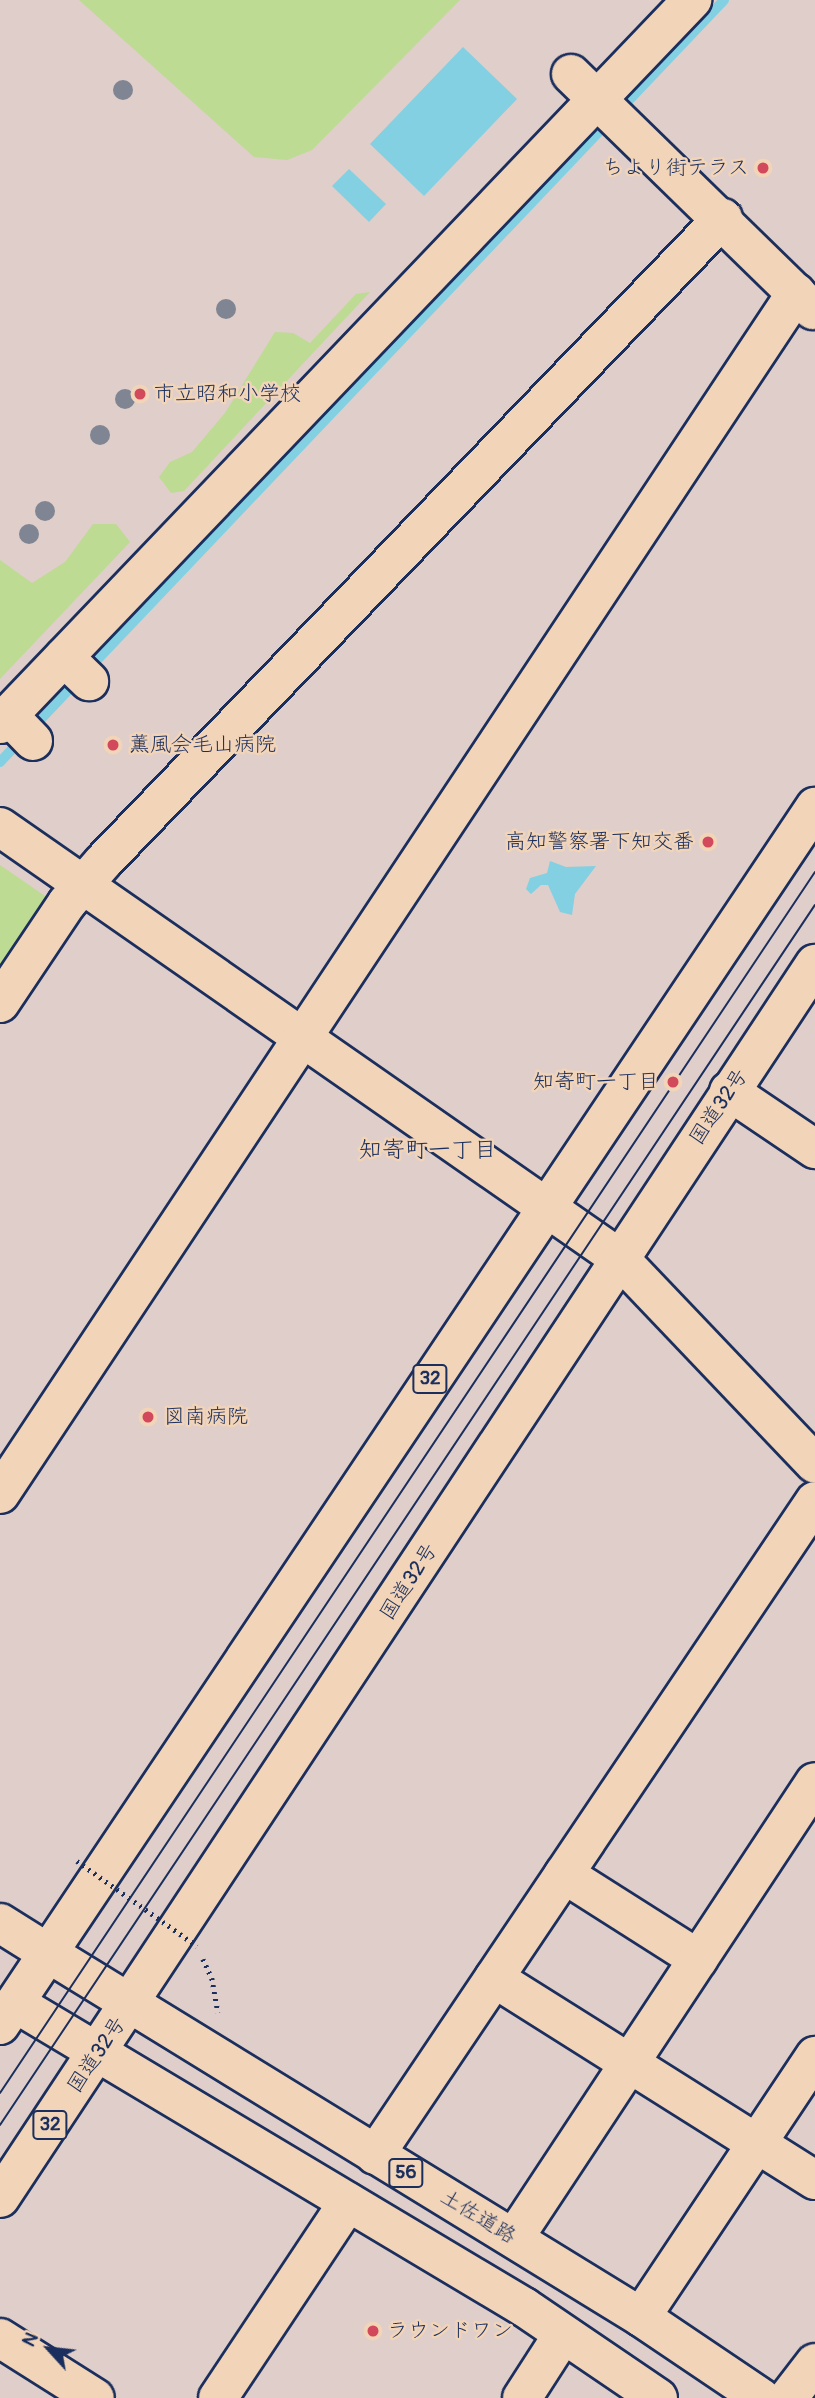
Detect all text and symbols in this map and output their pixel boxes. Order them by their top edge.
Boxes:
place label: ちより街テラス [602,155,749,181]
marker: ちより街テラス [755,160,771,176]
place label: 市立昭和小学校 [154,381,301,407]
marker: 市立昭和小学校 [132,386,148,402]
place label: 薫風会毛山病院 [129,732,276,758]
marker: 薫風会毛山病院 [103,735,123,755]
place label: 高知警察署下知交番 [505,829,694,855]
marker: 高知警察署下知交番 [700,834,716,850]
street label: 国道32号 [684,1064,754,1150]
place label: 知寄町一丁目 [533,1069,659,1095]
marker: 知寄町一丁目 [665,1074,681,1090]
district label: 知寄町一丁目 [359,1136,497,1164]
road number: 32 [411,1364,449,1394]
place label: 図南病院 [164,1404,248,1430]
marker: 図南病院 [138,1407,158,1427]
street label: 国道32号 [375,1539,443,1625]
street label: 国道32号 [62,2012,132,2098]
road number: 32 [31,2110,69,2140]
road number: 56 [387,2158,425,2188]
street label: 土佐道路 [436,2185,520,2249]
north arrow [14,2314,84,2384]
place label: ラウンドワン [387,2318,513,2344]
marker: ラウンドワン [365,2323,381,2339]
text: N [17,2328,44,2351]

